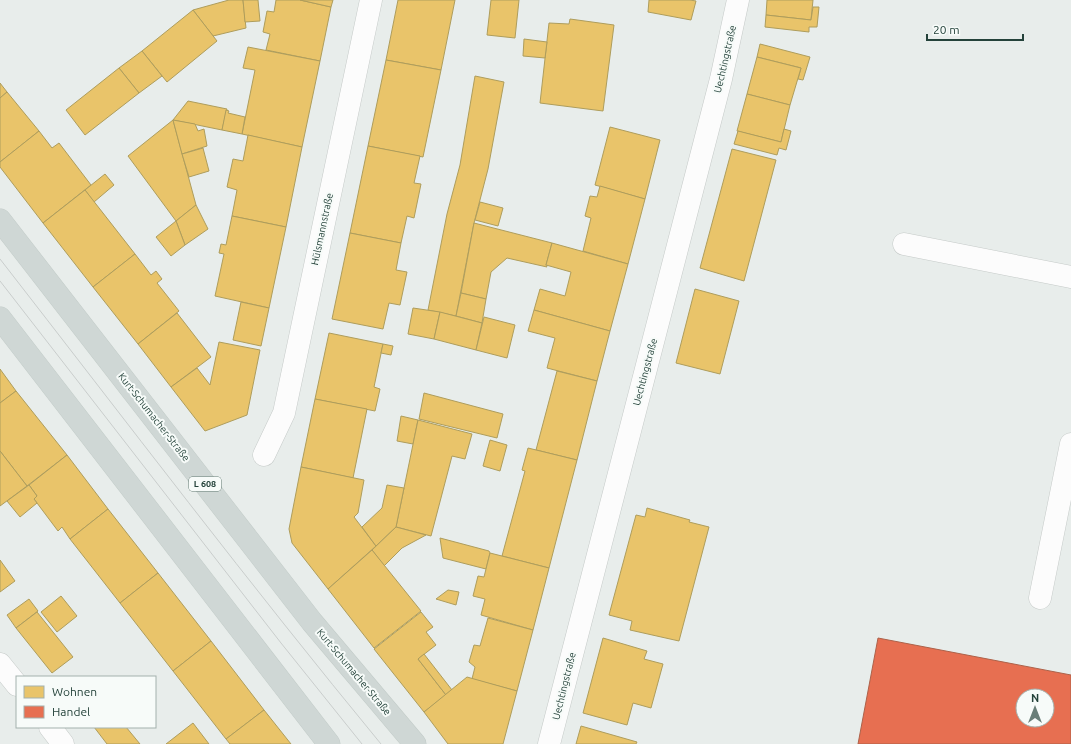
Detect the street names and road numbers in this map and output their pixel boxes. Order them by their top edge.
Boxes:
street label: Uechtingstraße [712,24,738,94]
street label: Hülsmannstraße [309,192,335,266]
street label: Uechtingstraße [631,337,659,407]
street label: Kurt-Schumacher-Straße [116,371,192,463]
road number: L 608 [189,477,221,491]
street label: Kurt-Schumacher-Straße [315,627,393,717]
street label: Uechtingstraße [550,651,578,721]

